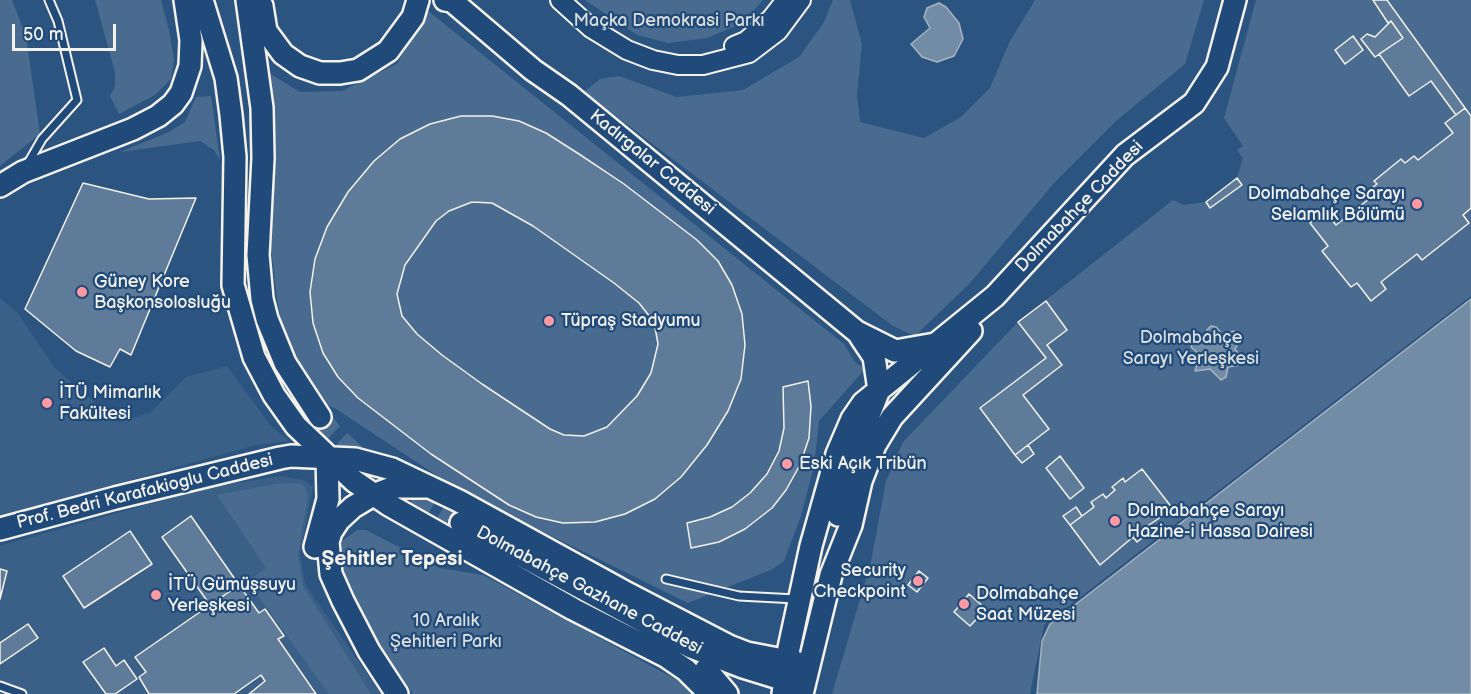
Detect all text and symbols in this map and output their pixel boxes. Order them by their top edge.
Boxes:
park label: Maçka Demokrasi Parkı [573,10,765,32]
scale bar [15,12,118,50]
text: 50 m [23,24,64,45]
street label: Kadırgalar Caddesi [585,106,719,220]
street label: Dolmabahçe Caddesi [1011,137,1149,277]
place label: Dolmabahçe Sarayı Selamlık Bölümü [1248,183,1405,226]
marker: Dolmabahçe Sarayı Selamlık Bölümü [1410,197,1424,211]
place label: Güney Kore Başkonsolosluğu [94,271,231,314]
marker: Güney Kore Başkonsolosluğu [75,285,89,299]
place label: Tüpraş Stadyumu [561,310,700,332]
marker: Tüpraş Stadyumu [542,314,556,328]
park label: Dolmabahçe Sarayı Yerleşkesi [1123,327,1259,370]
place label: İTÜ Mimarlık Fakültesi [59,382,161,424]
marker: İTÜ Mimarlık Fakültesi [40,396,54,410]
street label: Prof. Bedri Karafakioglu Caddesi [15,450,275,534]
place label: Eski Açık Tribün [799,453,927,475]
marker: Eski Açık Tribün [780,457,794,471]
place label: Dolmabahçe Sarayı Hazine-i Hassa Dairesi [1127,500,1313,542]
marker: Dolmabahçe Sarayı Hazine-i Hassa Dairesi [1108,514,1122,528]
street label: Dolmabahçe Gazhane Caddesi [472,522,706,660]
district label: Şehitler Tepesi [321,547,463,573]
place label: Security Checkpoint [814,560,906,602]
place label: İTÜ Gümüşsuyu Yerleşkesi [168,574,296,616]
marker: Security Checkpoint [911,574,925,588]
place label: Dolmabahçe Saat Müzesi [976,583,1079,626]
marker: İTÜ Gümüşsuyu Yerleşkesi [149,588,163,602]
marker: Dolmabahçe Saat Müzesi [957,597,971,611]
park label: 10 Aralık Şehitleri Parkı [390,610,502,652]

